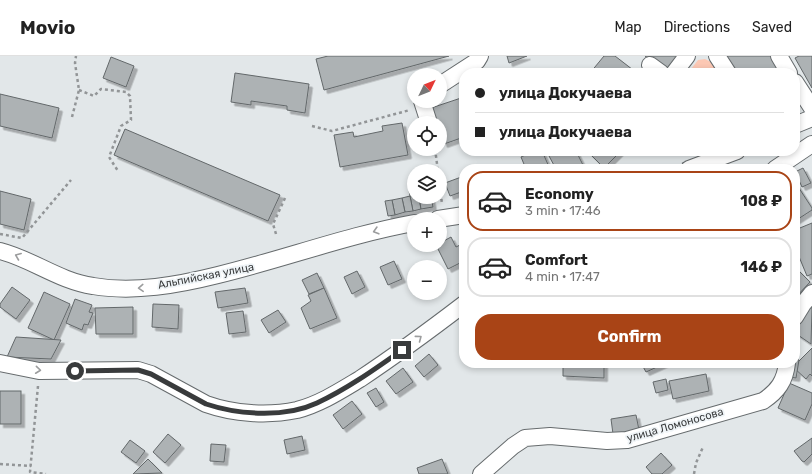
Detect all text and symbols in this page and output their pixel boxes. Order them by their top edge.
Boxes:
text: Movio [20,16,75,39]
text: Map [615,19,642,36]
text: Directions [664,19,730,36]
text: Saved [752,19,792,36]
north arrow [407,68,447,108]
map controls [407,68,447,300]
text: улица Докучаева [499,84,632,102]
button: locate [407,116,447,156]
text: улица Докучаева [499,123,632,141]
button: layers [407,164,447,204]
icon: car [477,183,513,219]
text: Economy [525,185,594,203]
text: 108 ₽ [740,192,782,210]
text: 3 min · 17:46 [525,203,601,218]
button: + [407,212,447,252]
one-way arrow [373,226,380,235]
icon: car [477,249,513,285]
text: Comfort [525,251,588,269]
one-way arrow [14,253,21,261]
text: 146 ₽ [741,258,782,276]
street label: Альпийская улица [157,260,255,292]
button: − [407,260,447,300]
text: 4 min · 17:47 [525,269,600,284]
one-way arrow [138,283,144,292]
button: Confirm [475,314,784,360]
one-way arrow [414,336,421,343]
route end [393,341,411,359]
route start [66,362,84,380]
one-way arrow [35,366,41,375]
street label: улица Ломоносова [625,405,725,445]

